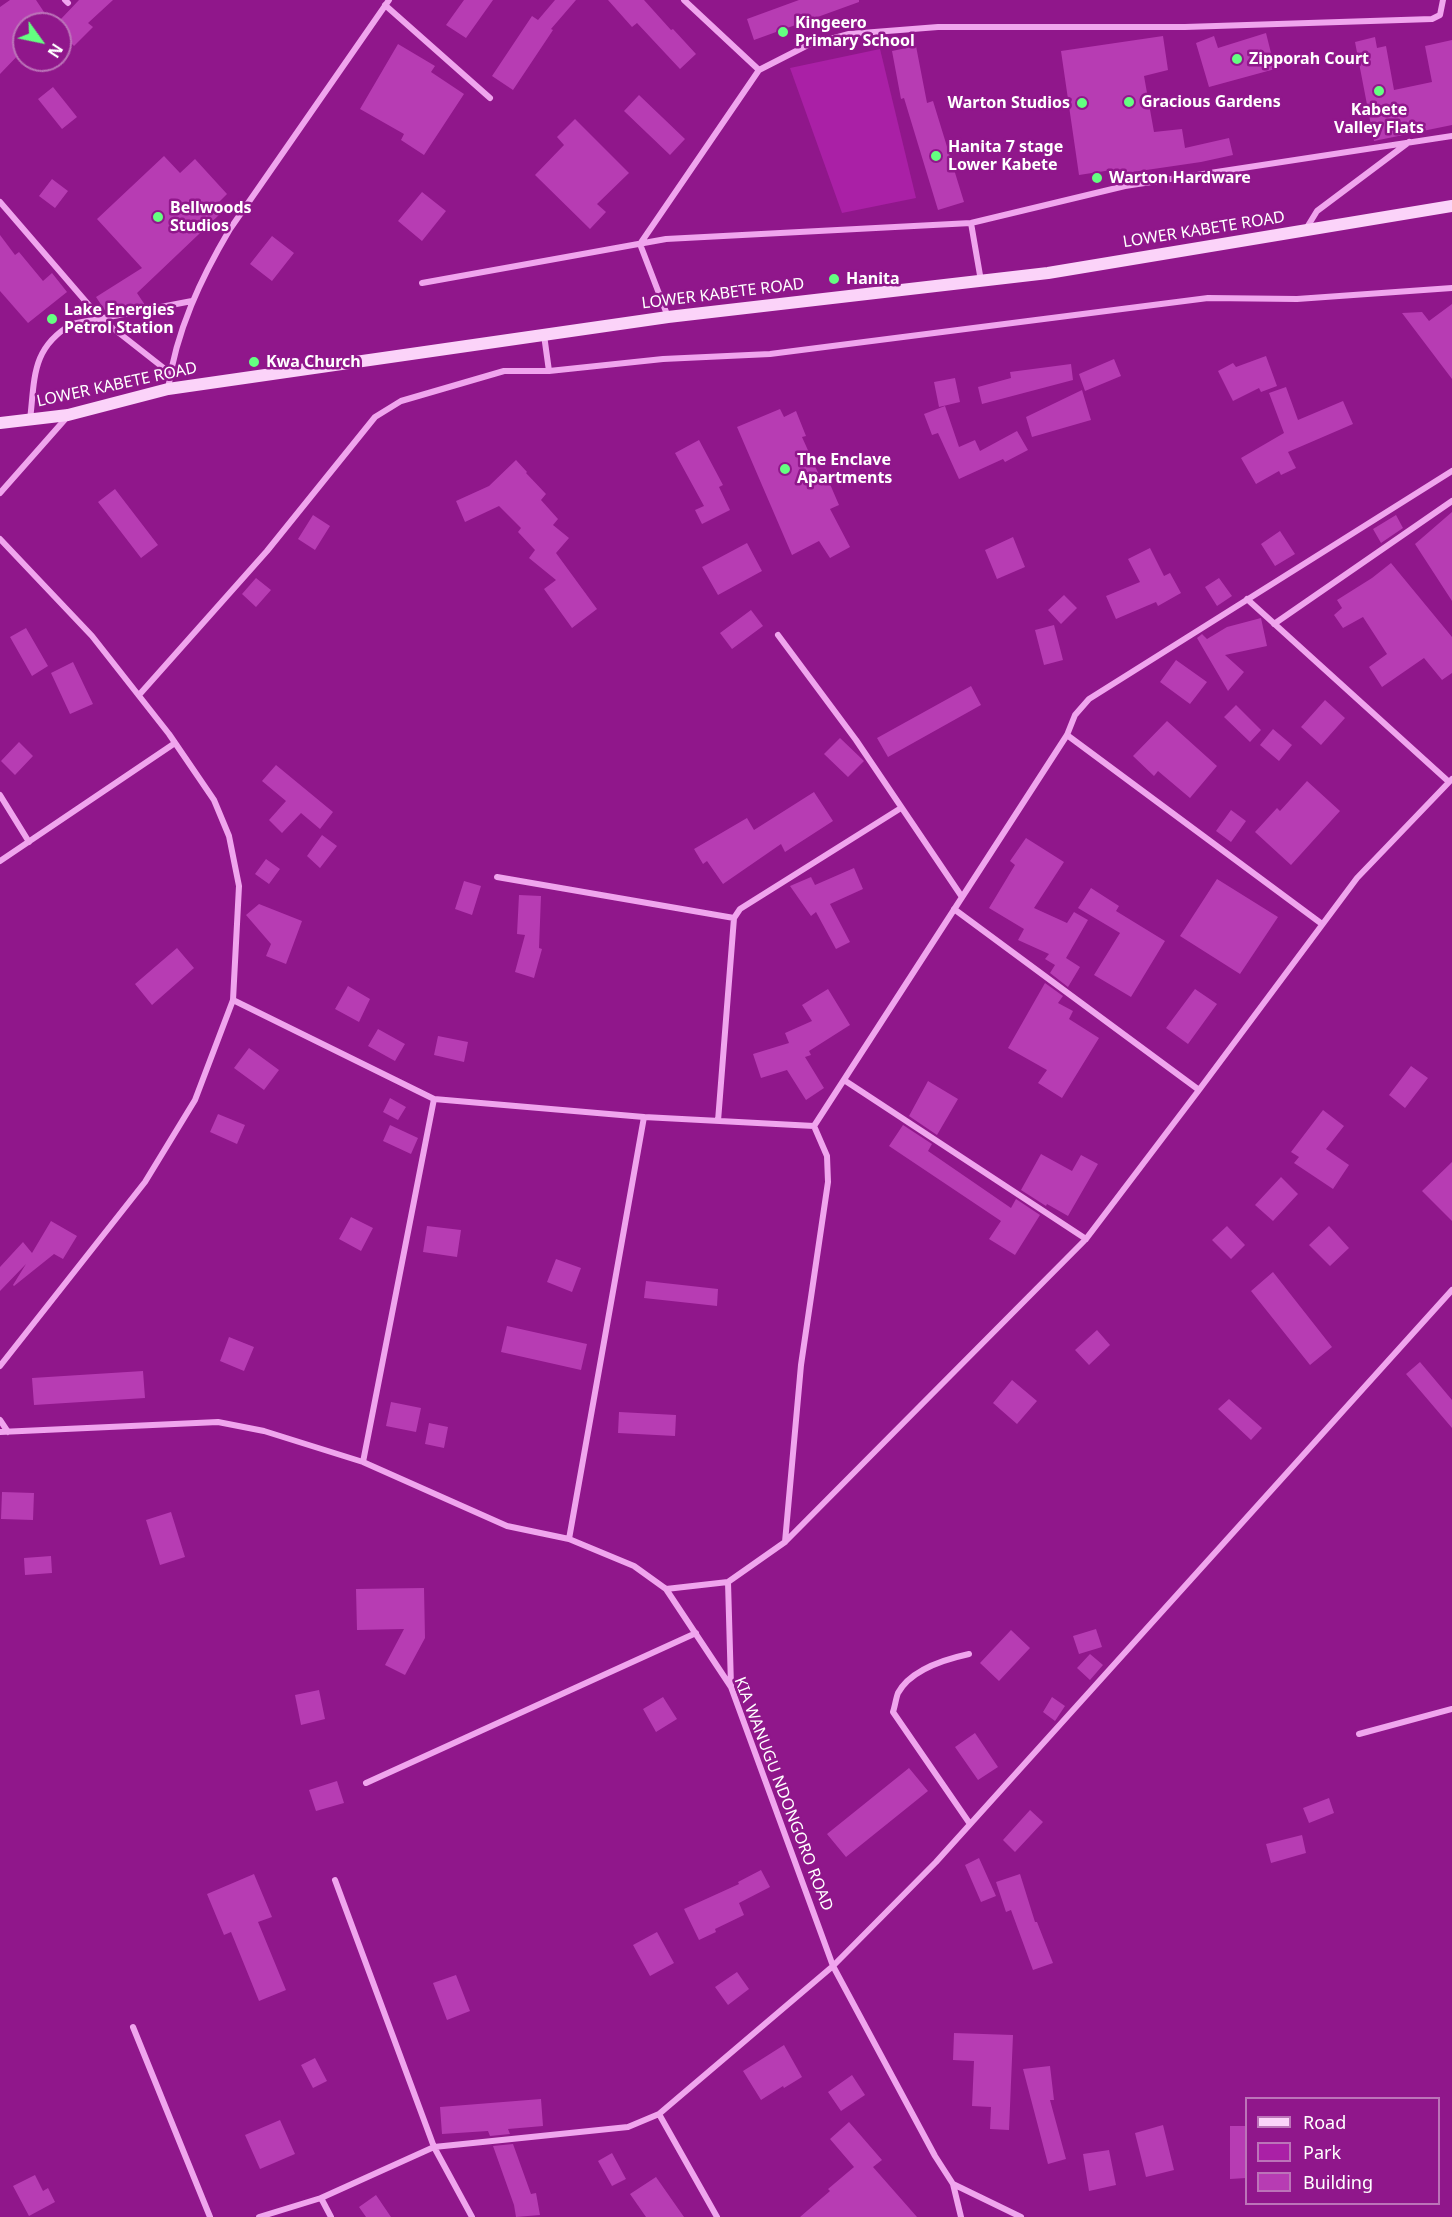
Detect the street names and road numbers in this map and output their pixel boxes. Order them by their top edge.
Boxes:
street label: LOWER KABETE ROAD [1122,208,1286,252]
street label: LOWER KABETE ROAD [641,274,805,314]
street label: LOWER KABETE ROAD [35,359,199,411]
street label: KIA WANUGU NDONGORO ROAD [729,1674,837,1914]

